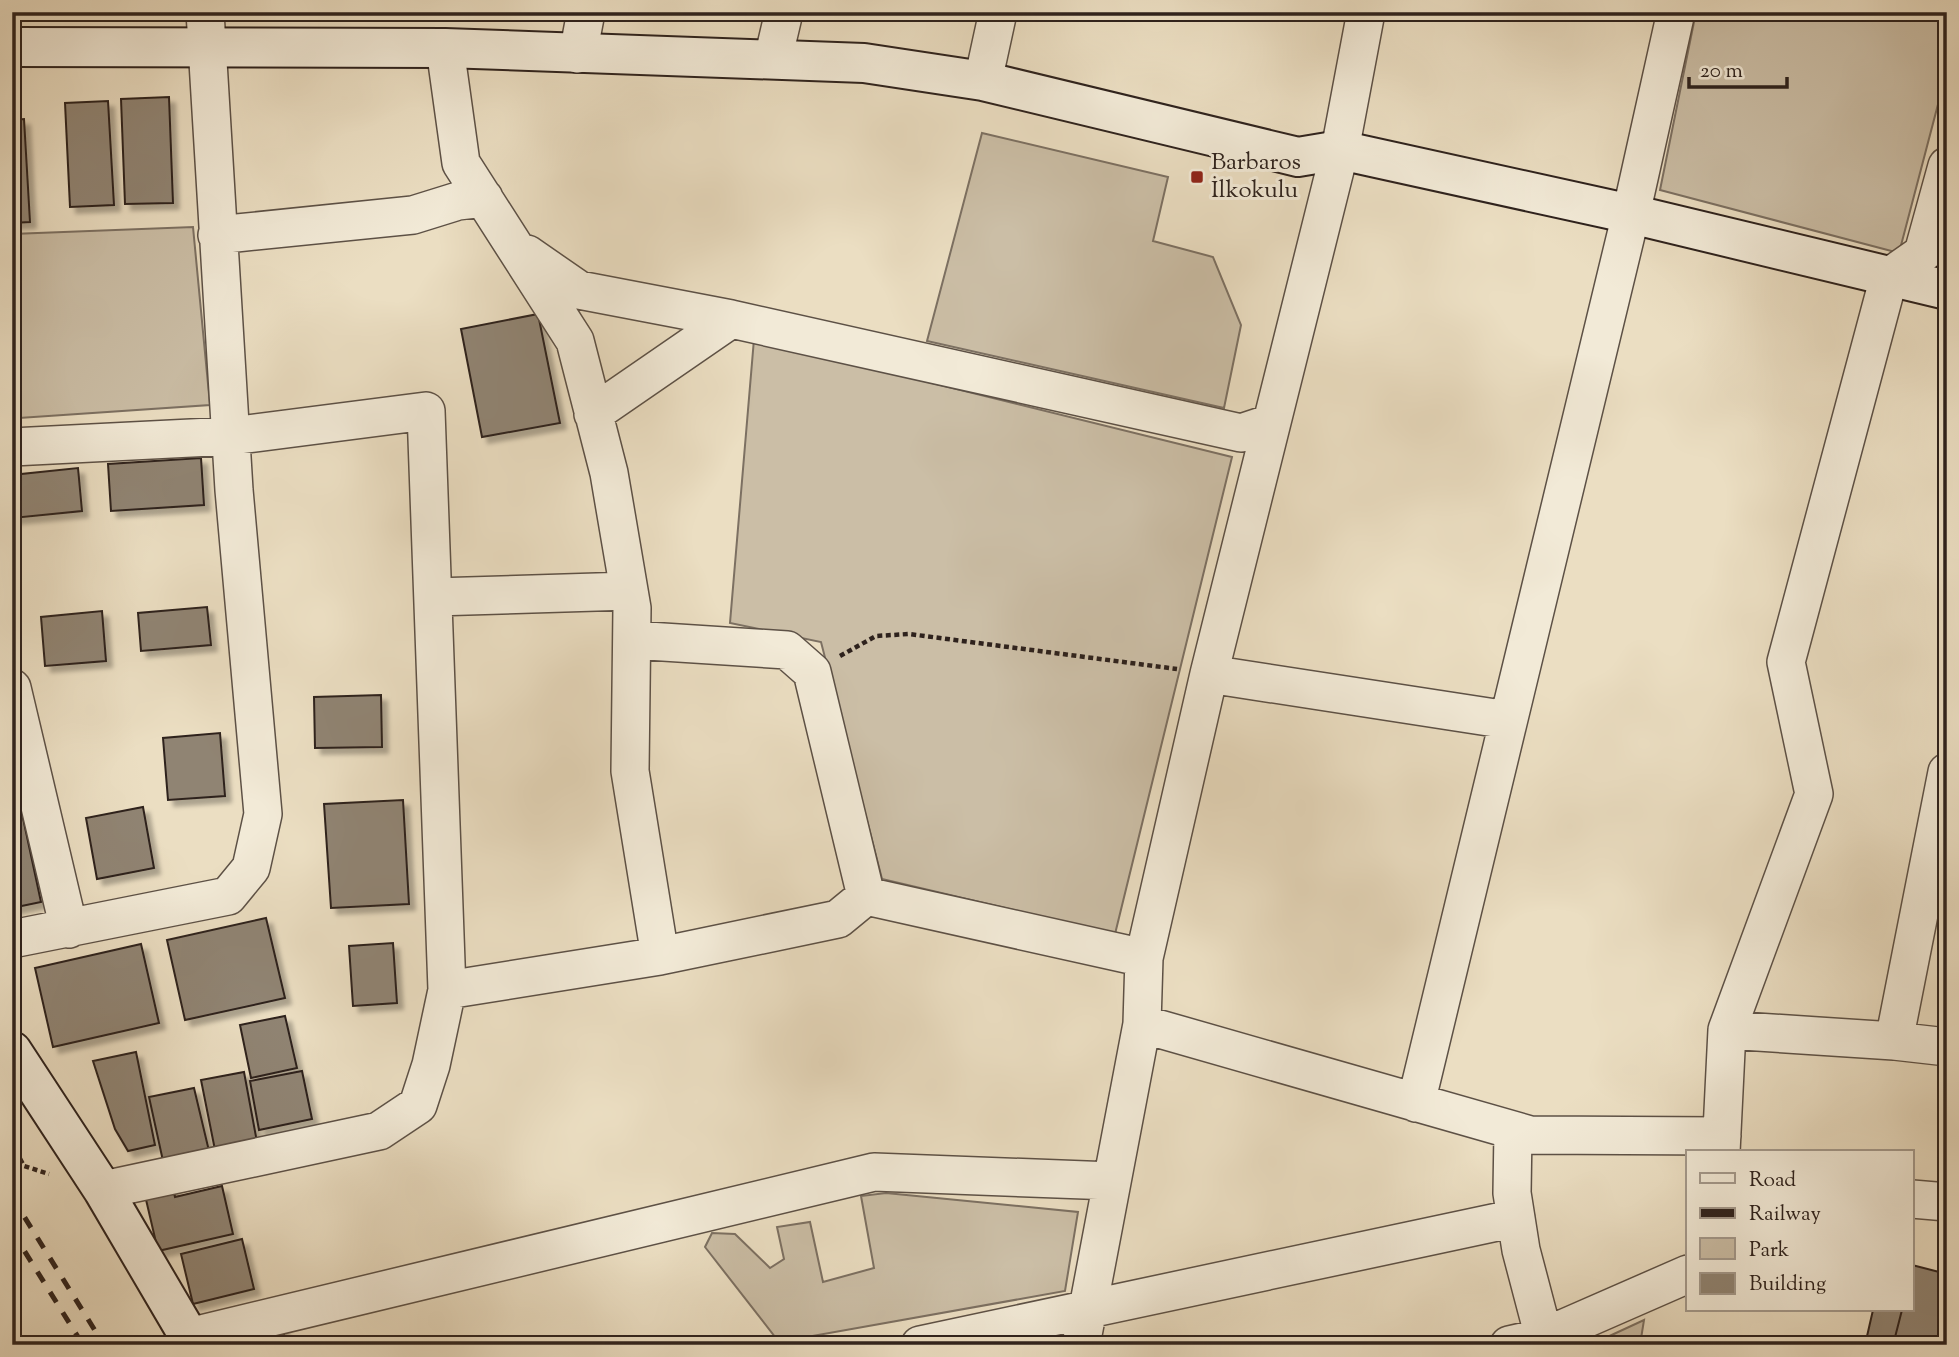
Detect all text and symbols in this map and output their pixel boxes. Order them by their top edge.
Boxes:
scale bar [1689,46,1787,90]
text: 20 m [1700,57,1743,87]
place label: Barbaros İlkokulu [1211,146,1301,208]
marker: Barbaros İlkokulu [1189,169,1205,185]
legend [1686,1150,1913,1312]
text: Road [1749,1166,1796,1196]
text: Railway [1749,1200,1821,1230]
text: Park [1749,1236,1790,1266]
text: Building [1749,1270,1826,1300]

